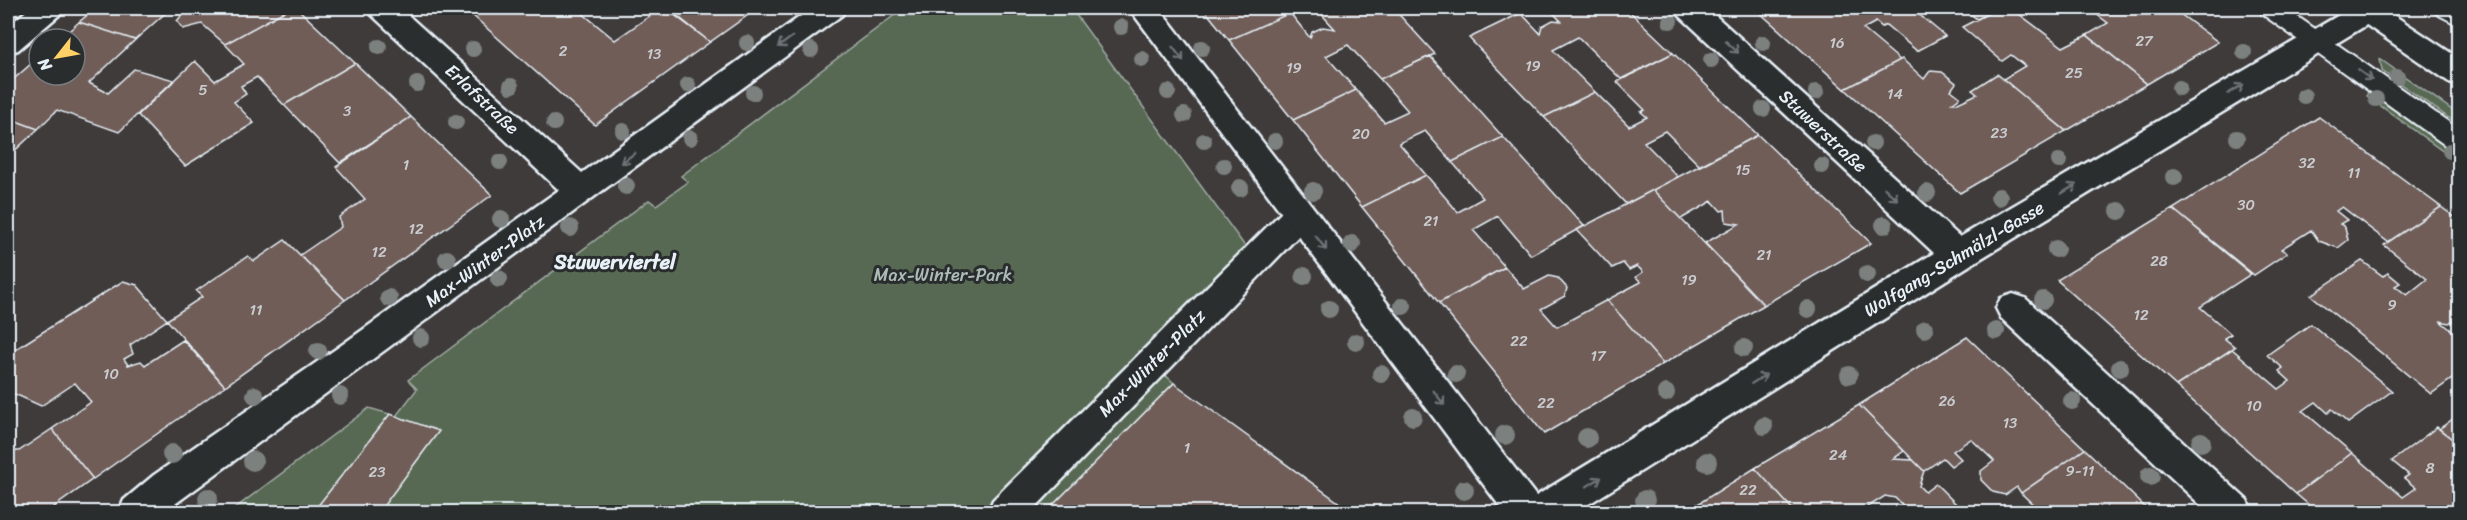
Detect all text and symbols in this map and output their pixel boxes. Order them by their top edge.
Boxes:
north arrow [27,27,87,87]
house number: 27 [2135,28,2154,54]
house number: 16 [1830,30,1844,56]
one-way arrow [777,36,793,48]
house number: 2 [559,38,568,64]
one-way arrow [1725,40,1740,54]
house number: 13 [647,41,661,67]
one-way arrow [1171,46,1184,62]
text: N [29,51,60,78]
house number: 19 [1525,53,1541,79]
house number: 19 [1286,55,1302,81]
street label: Erlafstraße [437,56,527,143]
house number: 25 [2065,60,2083,86]
one-way arrow [2356,69,2372,81]
house number: 5 [198,77,208,103]
street label: Stuwerstraße [1771,81,1875,181]
house number: 14 [1887,81,1903,107]
one-way arrow [2227,83,2244,95]
house number: 3 [343,98,351,124]
house number: 23 [1991,120,2007,146]
house number: 20 [1352,121,1370,147]
house number: 32 [2299,150,2316,176]
house number: 1 [403,152,409,178]
one-way arrow [620,152,636,164]
house number: 15 [1735,157,1751,183]
house number: 11 [2348,160,2360,186]
one-way arrow [2060,183,2077,195]
one-way arrow [1883,187,1898,201]
street label: Wolfgang-Schmälzl-Gasse [1857,192,2051,326]
house number: 30 [2237,192,2255,218]
street label: Max-Winter-Platz [418,206,552,316]
house number: 21 [1423,208,1439,234]
house number: 12 [408,216,424,242]
one-way arrow [1315,234,1328,250]
house number: 12 [371,239,387,265]
house number: 21 [1756,242,1772,268]
district label: Stuwerviertel [553,245,677,280]
house number: 28 [2150,248,2168,274]
park label: Max-Winter-Park [874,259,1012,291]
house number: 19 [1681,267,1697,293]
house number: 9 [2387,292,2397,318]
house number: 11 [250,297,262,323]
street label: Max-Winter-Platz [1090,301,1214,425]
house number: 12 [2133,302,2149,328]
house number: 22 [1510,328,1528,354]
house number: 17 [1590,343,1607,369]
house number: 10 [103,361,119,387]
one-way arrow [1750,372,1767,384]
house number: 26 [1938,388,1956,414]
one-way arrow [1433,390,1446,406]
house number: 22 [1537,390,1555,416]
house number: 10 [2246,393,2262,419]
house number: 13 [2003,410,2017,436]
house number: 1 [1184,435,1190,461]
house number: 24 [1829,442,1847,468]
house number: 8 [2425,455,2435,481]
house number: 9-11 [2065,458,2095,484]
house number: 23 [369,459,385,485]
one-way arrow [1585,475,1602,487]
house number: 22 [1739,477,1757,503]

